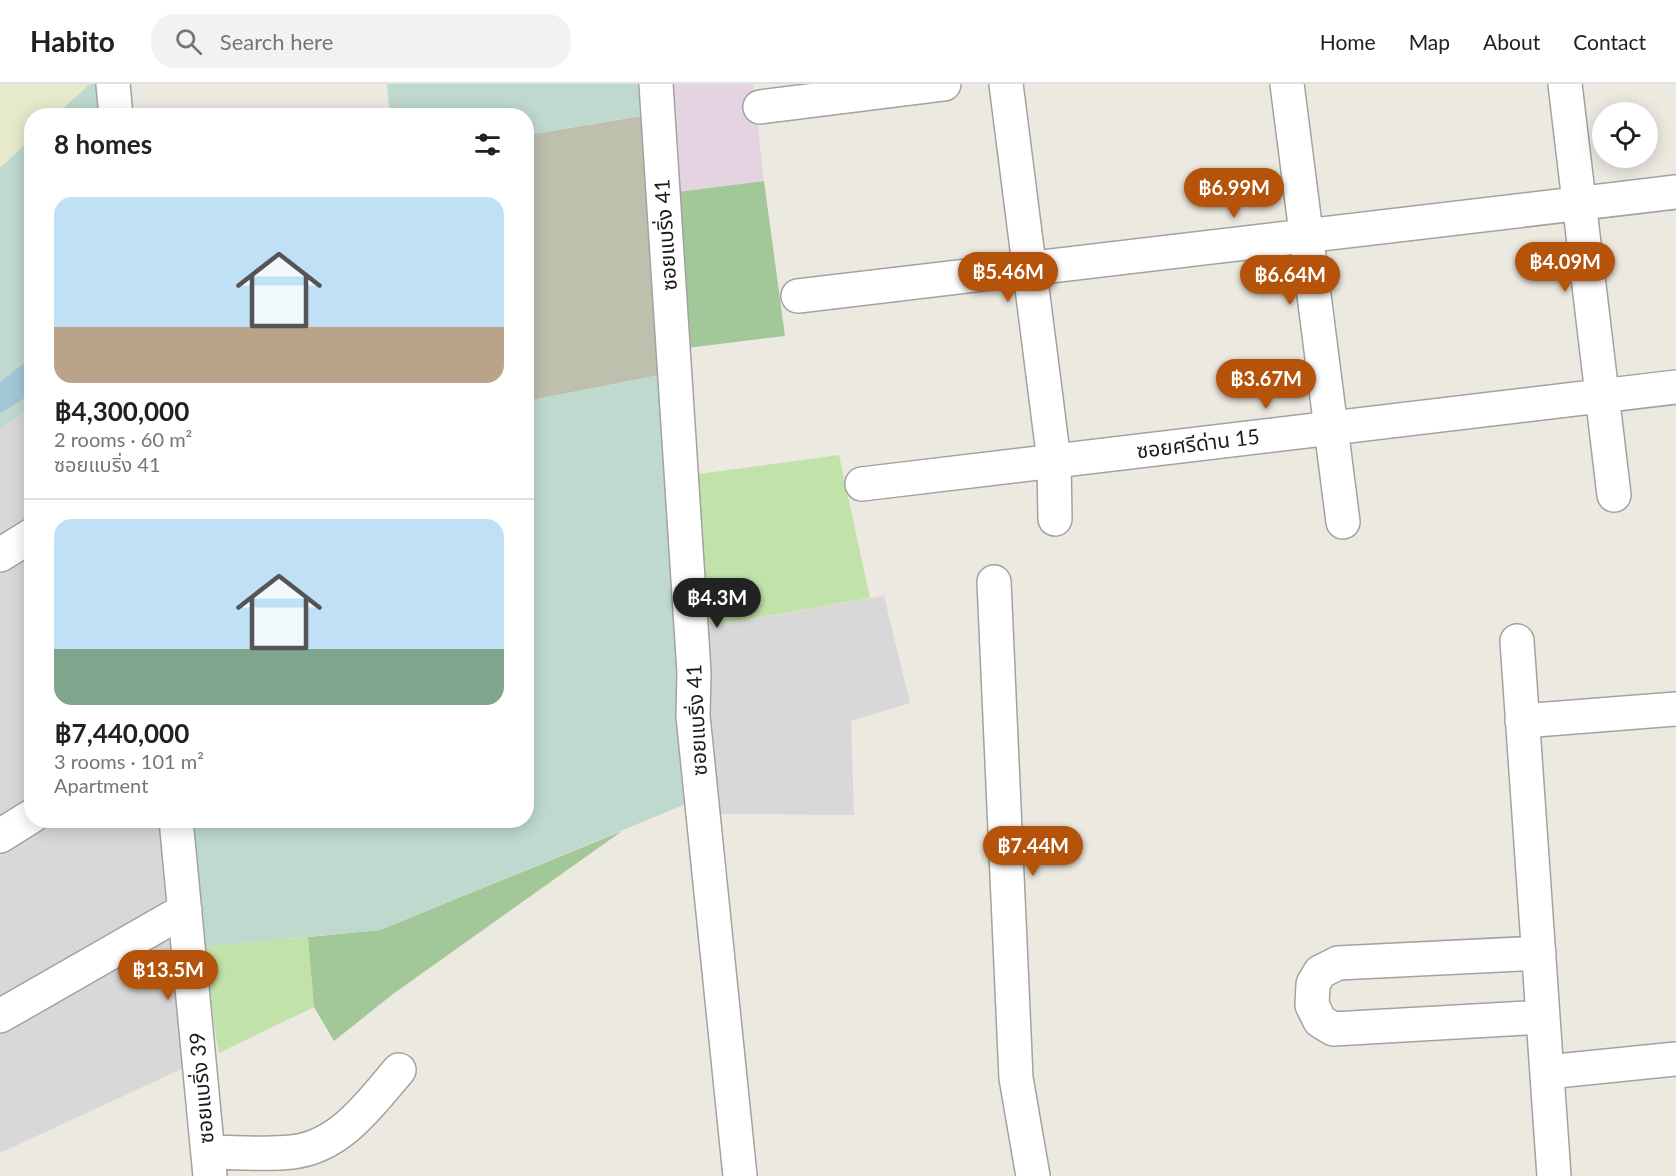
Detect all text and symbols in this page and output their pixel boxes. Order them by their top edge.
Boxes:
search box [151,14,571,68]
text: Habito [30,24,115,58]
icon: search [172,25,205,58]
text: Search here [220,28,333,55]
text: Home [1320,29,1376,54]
text: Map [1409,29,1450,54]
text: About [1483,29,1540,54]
text: Contact [1573,29,1646,54]
map controls [1592,102,1658,168]
button: locate [1592,102,1658,168]
text: 8 homes [54,128,152,160]
icon: filters [471,128,504,161]
pin: ฿6.99M [1185,168,1283,219]
text: ฿6.99M [1198,175,1270,199]
street label: ซอยแบริ่ง 41 [648,178,681,292]
icon: home [225,236,333,344]
pin: ฿4.09M [1516,242,1614,293]
text: ฿4.09M [1529,249,1601,273]
pin: ฿5.46M [959,252,1057,303]
pin: ฿6.64M [1241,255,1339,306]
text: ฿5.46M [972,259,1044,283]
text: ฿6.64M [1254,262,1326,286]
pin: ฿3.67M [1217,359,1315,410]
text: ฿3.67M [1230,366,1302,390]
text: ฿4,300,000 [54,395,189,427]
street label: ซอยศรีด่าน 15 [1135,423,1261,462]
text: 2 rooms · 60 m² [54,427,192,451]
text: ซอยแบริ่ง 41 [54,452,161,476]
icon: home [225,558,333,666]
pin: ฿4.3M [675,578,759,629]
text: ฿4.3M [687,585,747,609]
street label: ซอยแบริ่ง 41 [680,664,711,777]
text: ฿7,440,000 [54,717,189,749]
text: 3 rooms · 101 m² [54,749,204,773]
text: Apartment [54,773,148,797]
pin: ฿7.44M [984,826,1082,877]
text: ฿7.44M [997,833,1069,857]
pin: ฿13.5M [119,950,217,1001]
text: ฿13.5M [132,957,204,981]
street label: ซอยแบริ่ง 39 [183,1031,218,1145]

